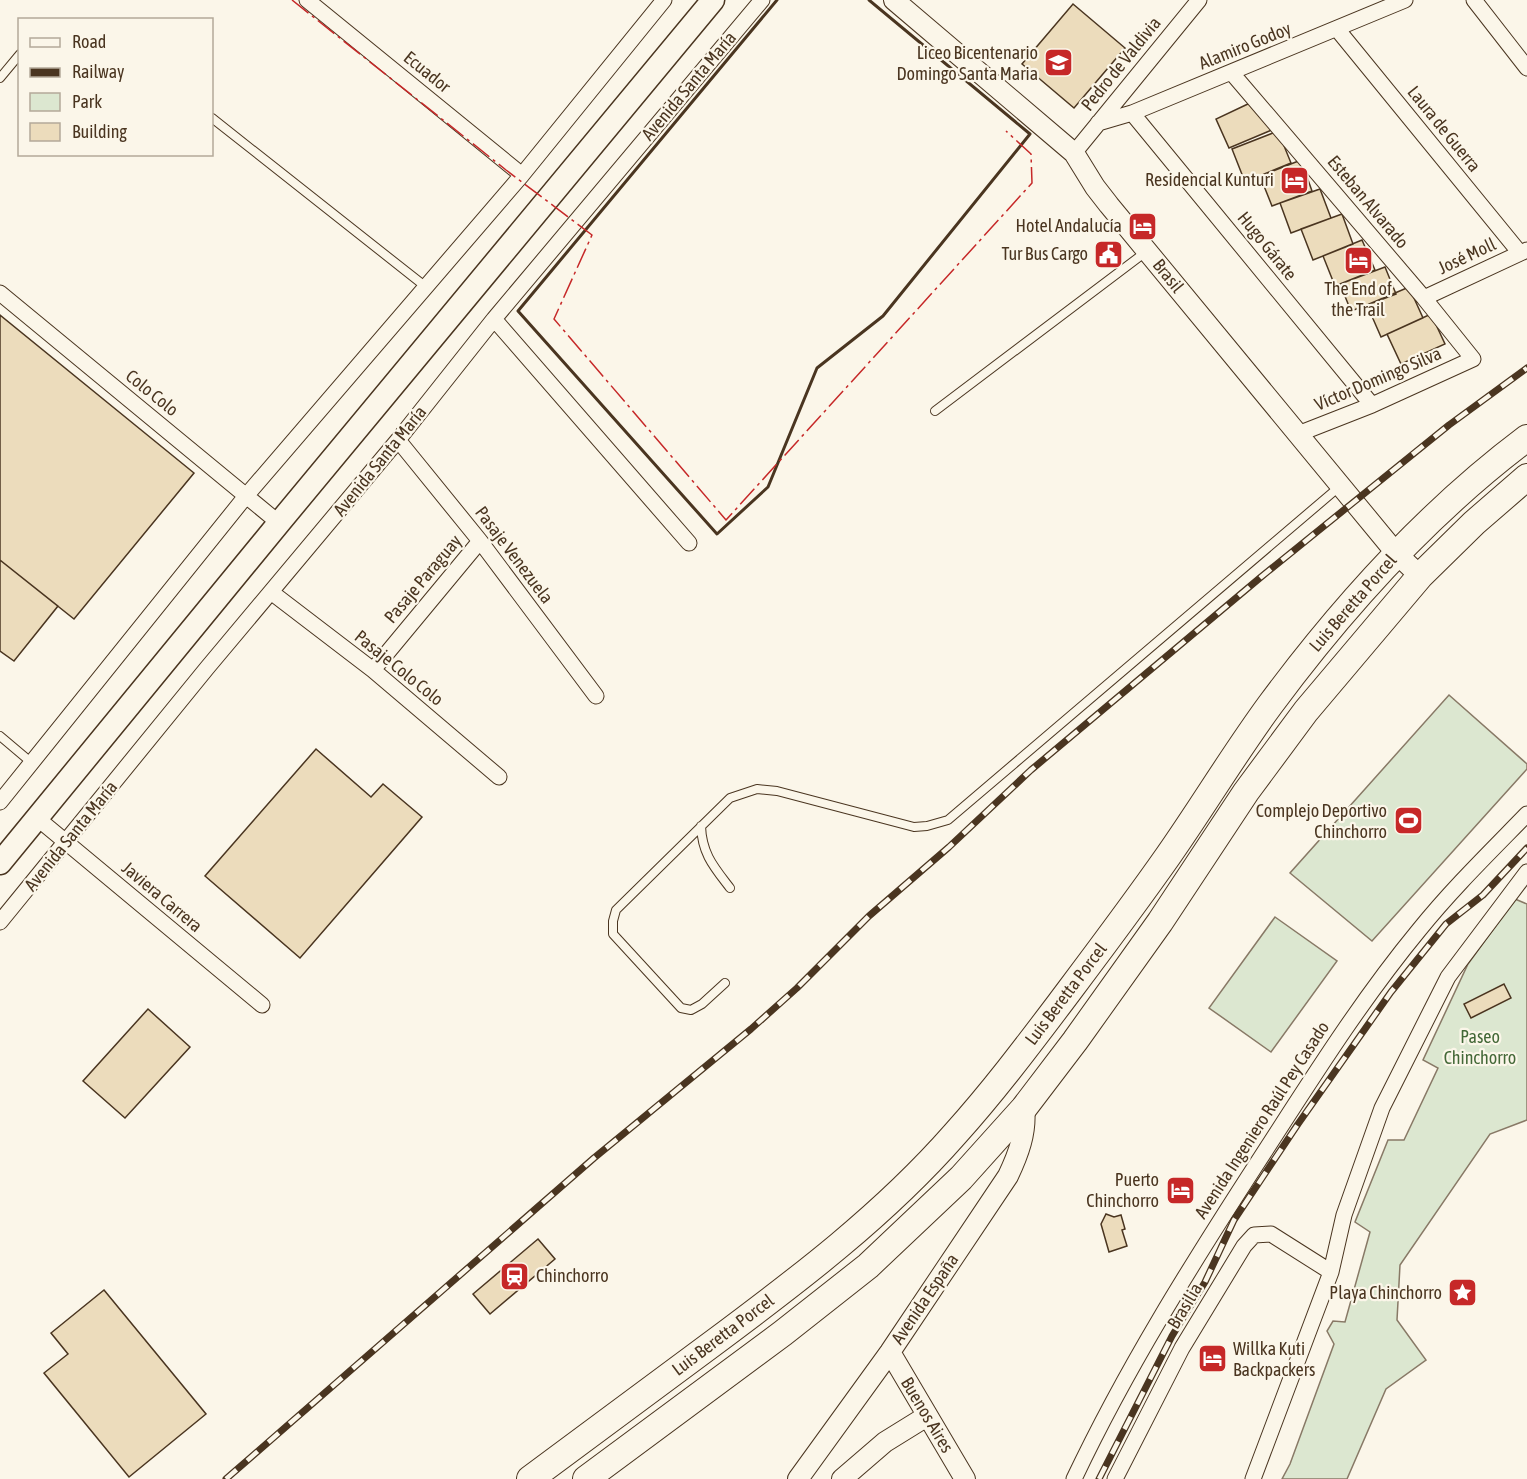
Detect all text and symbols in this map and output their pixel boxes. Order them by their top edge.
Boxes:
street label: Pedro de Valdivia [1076,13,1165,115]
legend [18,18,213,156]
street label: Alamiro Godoy [1196,18,1294,74]
street label: Avenida Santa María [637,27,740,144]
text: Road [72,31,106,52]
place label: Liceo Bicentenario Domingo Santa Maria [896,42,1038,84]
street label: Ecuador [400,47,455,97]
school or university icon: Liceo Bicentenario Domingo Santa Maria [1043,47,1075,79]
text: Railway [72,61,124,82]
street label: Laura de Guerra [1403,82,1485,176]
text: Park [72,91,102,112]
text: Building [72,121,127,142]
street label: Esteban Alvarado [1323,151,1413,252]
hotel icon: Residencial Kunturi [1279,164,1311,196]
place label: Residencial Kunturi [1145,169,1274,190]
street label: Hugo Gárate [1233,207,1301,284]
hotel icon: Hotel Andalucía [1127,210,1159,242]
place label: Hotel Andalucía [1016,215,1122,236]
street label: José Moll [1435,233,1499,278]
public building icon: Tur Bus Cargo [1093,238,1125,270]
place label: Tur Bus Cargo [1001,243,1088,264]
hotel icon: The End of the Trail [1342,244,1374,276]
street label: Brasil [1149,255,1188,297]
place label: The End of the Trail [1324,278,1392,320]
street label: Víctor Domingo Silva [1311,342,1444,415]
street label: Colo Colo [122,365,183,420]
street label: Avenida Santa María [329,401,430,520]
street label: Pasaje Venezuela [471,502,558,607]
street label: Pasaje Paraguay [380,530,466,627]
street label: Luis Beretta Porcel [1305,550,1401,656]
street label: Pasaje Colo Colo [351,625,448,710]
street label: Avenida Santa María [20,776,121,895]
place label: Complejo Deportivo Chinchorro [1256,800,1387,842]
sports icon: Complejo Deportivo Chinchorro [1392,805,1424,837]
street label: Javiera Carrera [118,857,207,936]
street label: Luis Beretta Porcel [1020,938,1111,1049]
street label: Avenida Ingeniero Raúl Pey Casado [1190,1017,1333,1222]
park label: Paseo Chinchorro [1444,1026,1516,1068]
place label: Puerto Chinchorro [1086,1169,1159,1211]
hotel icon: Puerto Chinchorro [1164,1174,1196,1206]
street label: Avenida España [887,1250,963,1348]
station icon: Chinchorro [499,1260,531,1292]
place label: Chinchorro [536,1265,609,1286]
place icon: Playa Chinchorro [1447,1277,1479,1309]
street label: Brasilia [1163,1279,1206,1332]
place label: Playa Chinchorro [1329,1282,1442,1303]
street label: Luis Beretta Porcel [668,1289,778,1380]
place label: Willka Kuti Backpackers [1233,1338,1315,1380]
hotel icon: Willka Kuti Backpackers [1196,1343,1228,1375]
street label: Buenos Aires [897,1373,958,1456]

